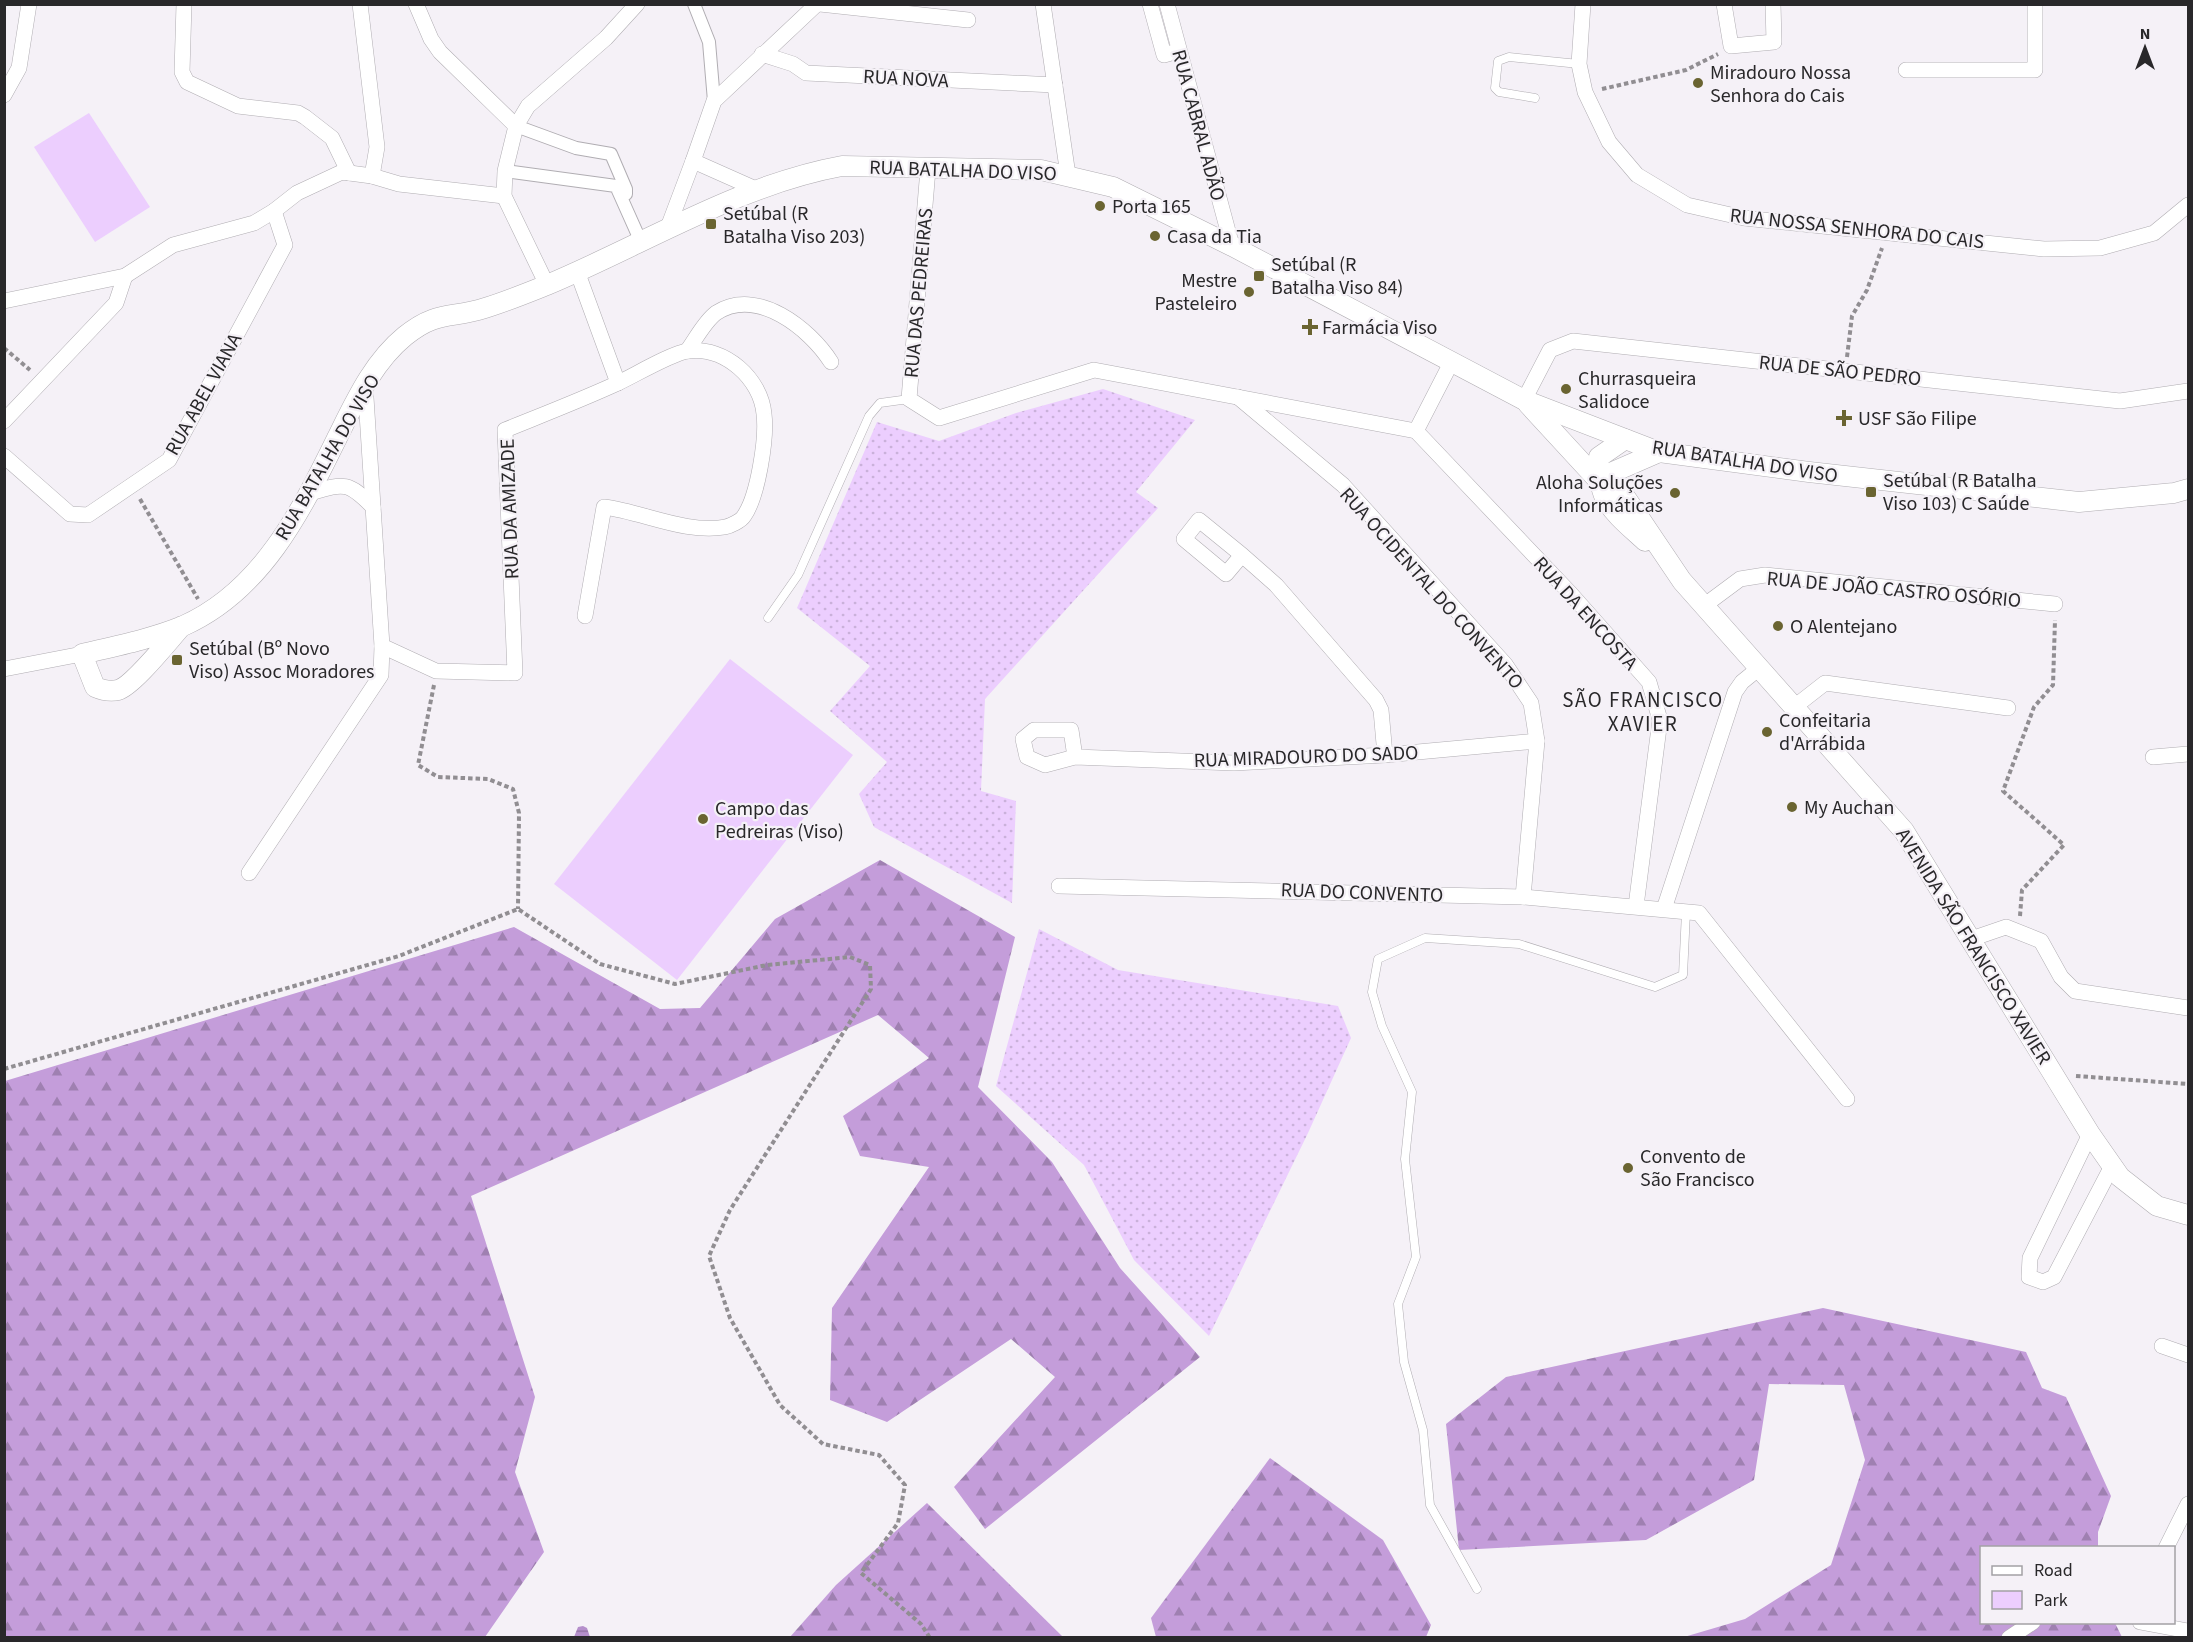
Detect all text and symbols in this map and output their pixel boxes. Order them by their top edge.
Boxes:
north arrow [2115,18,2175,78]
text: N [2140,23,2150,45]
street label: RUA CABRAL ADÃO [1164,46,1232,204]
place label: Miradouro Nossa Senhora do Cais [1710,59,1851,110]
street label: RUA NOVA [862,63,950,95]
marker: Miradouro Nossa Senhora do Cais [1691,76,1705,90]
street label: RUA BATALHA DO VISO [869,154,1057,188]
place label: Porta 165 [1112,193,1191,221]
marker: Porta 165 [1093,199,1107,213]
place label: Setúbal (R Batalha Viso 203) [723,200,865,251]
street label: RUA NOSSA SENHORA DO CAIS [1728,202,1985,256]
street label: RUA DAS PEDREIRAS [898,207,940,379]
marker: Setúbal (R Batalha Viso 203) [704,217,718,231]
place label: Casa da Tia [1167,223,1262,251]
marker: Casa da Tia [1148,229,1162,243]
place label: Setúbal (R Batalha Viso 84) [1271,251,1403,302]
place label: Mestre Pasteleiro [1155,267,1237,318]
marker: Setúbal (R Batalha Viso 84) [1252,269,1266,283]
marker: Mestre Pasteleiro [1242,285,1256,299]
place label: Farmácia Viso [1322,314,1437,342]
marker: Farmácia Viso [1303,320,1317,334]
street label: RUA ABEL VIANA [159,328,249,461]
street label: RUA DE SÃO PEDRO [1757,349,1922,393]
place label: Churrasqueira Salidoce [1578,365,1696,416]
street label: RUA BATALHA DO VISO [269,369,387,546]
marker: Churrasqueira Salidoce [1559,382,1573,396]
place label: USF São Filipe [1858,405,1977,433]
marker: USF São Filipe [1835,409,1853,427]
street label: RUA BATALHA DO VISO [1650,433,1840,491]
street label: RUA DA AMIZADE [494,438,526,580]
place label: Setúbal (R Batalha Viso 103) C Saúde [1883,467,2037,518]
place label: Aloha Soluções Informáticas [1536,469,1663,520]
street label: RUA OCIDENTAL DO CONVENTO [1333,482,1530,696]
marker: Setúbal (R Batalha Viso 103) C Saúde [1864,485,1878,499]
marker: Aloha Soluções Informáticas [1668,486,1682,500]
street label: RUA DA ENCOSTA [1527,551,1644,677]
street label: RUA DE JOÃO CASTRO OSÓRIO [1765,565,2022,615]
place label: O Alentejano [1790,613,1897,641]
marker: O Alentejano [1771,619,1785,633]
place label: Setúbal (Bº Novo Viso) Assoc Moradores [189,635,374,686]
marker: Setúbal (Bº Novo Viso) Assoc Moradores [170,653,184,667]
district label: SÃO FRANCISCO XAVIER [1562,685,1724,739]
place label: Confeitaria d'Arrábida [1779,707,1871,758]
marker: Confeitaria d'Arrábida [1760,725,1774,739]
street label: RUA MIRADOURO DO SADO [1193,739,1419,775]
place label: My Auchan [1804,794,1895,822]
place label: Campo das Pedreiras (Viso) [715,795,844,846]
marker: My Auchan [1785,800,1799,814]
marker: Campo das Pedreiras (Viso) [696,812,710,826]
street label: AVENIDA SÃO FRANCISCO XAVIER [1889,823,2058,1070]
street label: RUA DO CONVENTO [1280,876,1444,910]
place label: Convento de São Francisco [1640,1143,1755,1194]
marker: Convento de São Francisco [1621,1161,1635,1175]
legend [1980,1546,2175,1624]
text: Road [2034,1558,2073,1583]
text: Park [2034,1588,2068,1613]

